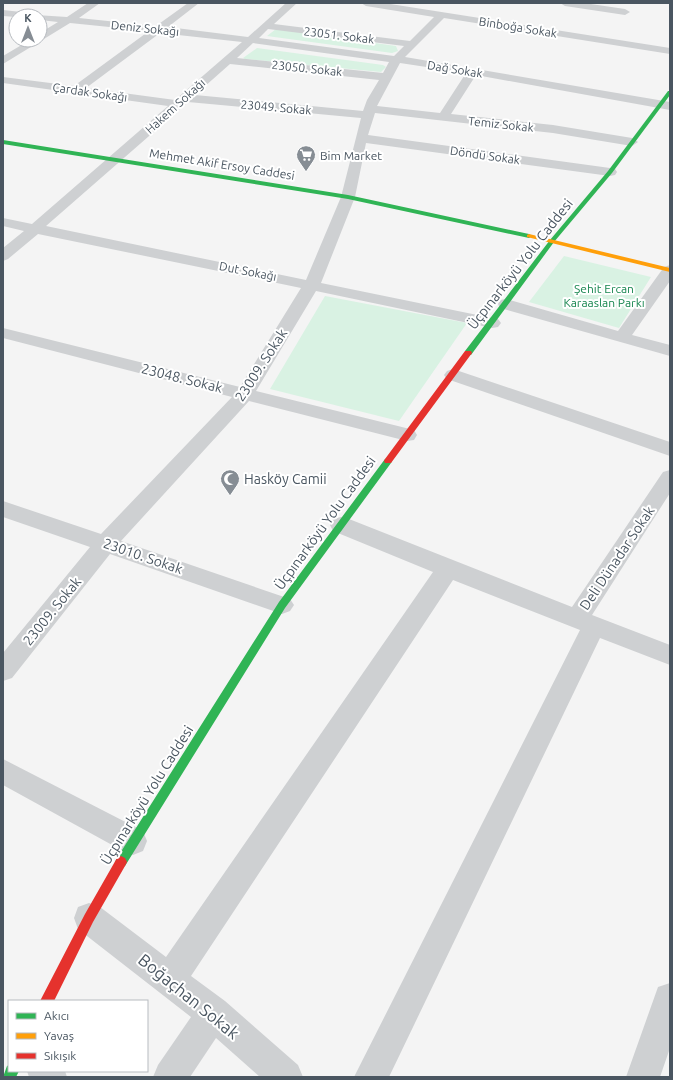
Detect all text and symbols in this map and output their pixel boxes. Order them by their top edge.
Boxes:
north arrow [8,8,48,48]
text: K [24,12,32,24]
street label: Binboğa Sokak [478,14,558,40]
street label: Deniz Sokağı [110,18,180,38]
street label: 23051. Sokak [303,24,375,46]
street label: 23050. Sokak [271,58,343,78]
street label: Dağ Sokak [426,58,484,80]
street label: Hakem Sokağı [143,76,207,136]
street label: Çardak Sokağı [52,80,128,104]
street label: 23049. Sokak [240,97,312,117]
street label: Temiz Sokak [468,114,534,134]
supermarket icon: Bim Market [295,144,317,172]
street label: Döndü Sokak [449,144,521,166]
street label: Mehmet Akif Ersoy Caddesi [148,146,296,182]
place label: Bim Market [320,149,382,162]
street label: Üçpınarköyü Yolu Caddesi [463,195,576,332]
street label: Dut Sokağı [218,259,278,283]
park label: Şehit Ercan Karaaslan Parkı [563,282,645,309]
street label: 23009. Sokak [232,326,290,404]
street label: 23048. Sokak [140,360,224,396]
street label: Üçpınarköyü Yolu Caddesi [270,453,379,593]
mosque icon: Hasköy Camii [219,468,241,496]
place label: Hasköy Camii [244,471,327,487]
street label: Deli Dünadar Sokak [576,503,658,613]
street label: 23010. Sokak [101,535,185,577]
street label: 23009. Sokak [20,574,84,648]
street label: Üçpınarköyü Yolu Caddesi [97,722,196,868]
street label: Boğaçhan Sokak [135,950,243,1043]
legend [8,1000,148,1072]
text: Akıcı [44,1009,69,1022]
text: Yavaş [44,1029,74,1042]
text: Sıkışık [44,1049,76,1062]

